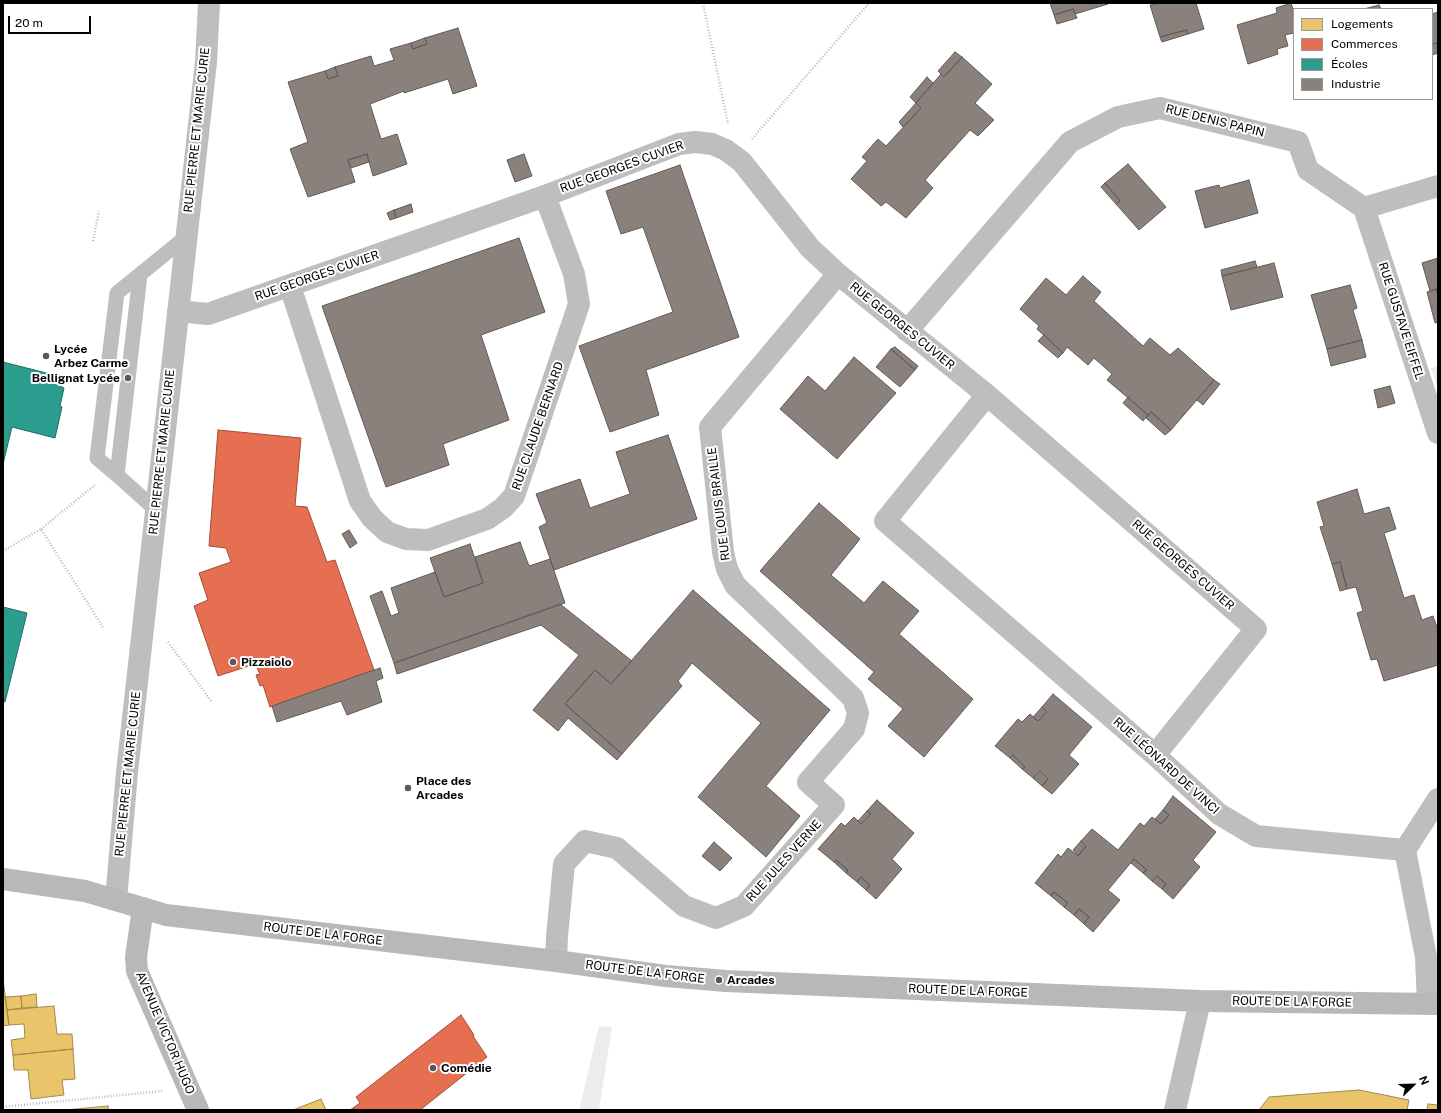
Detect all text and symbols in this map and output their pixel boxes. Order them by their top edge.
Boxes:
scale bar [10,8,93,34]
legend [1293,8,1433,100]
text: 20 m [15,16,43,30]
text: Logements [1331,17,1393,31]
text: Commerces [1331,37,1398,51]
street label: RUE PIERRE ET MARIE CURIE [181,47,213,213]
text: Écoles [1331,57,1368,71]
text: Industrie [1331,77,1381,91]
street label: RUE DENIS PAPIN [1164,102,1266,140]
street label: RUE GEORGES CUVIER [558,138,686,196]
street label: RUE GEORGES CUVIER [253,248,381,304]
street label: RUE GUSTAVE EIFFEL [1375,260,1427,382]
street label: RUE GEORGES CUVIER [847,279,957,373]
place label: Lycée Arbez Carme [54,342,128,370]
marker: Lycée Arbez Carme [41,351,51,361]
street label: RUE CLAUDE BERNARD [509,360,567,492]
street label: RUE PIERRE ET MARIE CURIE [146,369,178,535]
place label: Bellignat Lycée [32,371,120,385]
marker: Bellignat Lycée [123,373,133,383]
street label: RUE LOUIS BRAILLE [705,446,733,562]
street label: RUE GEORGES CUVIER [1129,517,1237,613]
place label: Pizzaiolo [241,655,292,669]
marker: Pizzaiolo [228,657,238,667]
street label: RUE PIERRE ET MARIE CURIE [112,691,144,857]
street label: RUE LÉONARD DE VINCI [1110,715,1222,817]
place label: Place des Arcades [416,774,471,802]
marker: Place des Arcades [403,783,413,793]
street label: RUE JULES VERNE [743,817,825,905]
street label: ROUTE DE LA FORGE [263,920,383,948]
street label: ROUTE DE LA FORGE [585,958,705,986]
street label: AVENUE VICTOR HUGO [133,969,197,1097]
place label: Arcades [727,973,774,987]
marker: Arcades [714,975,724,985]
street label: ROUTE DE LA FORGE [908,982,1028,1000]
street label: ROUTE DE LA FORGE [1232,994,1352,1010]
place label: Comédie [441,1061,492,1075]
marker: Comédie [428,1063,438,1073]
north arrow [1393,1065,1433,1105]
text: N [1417,1074,1431,1087]

